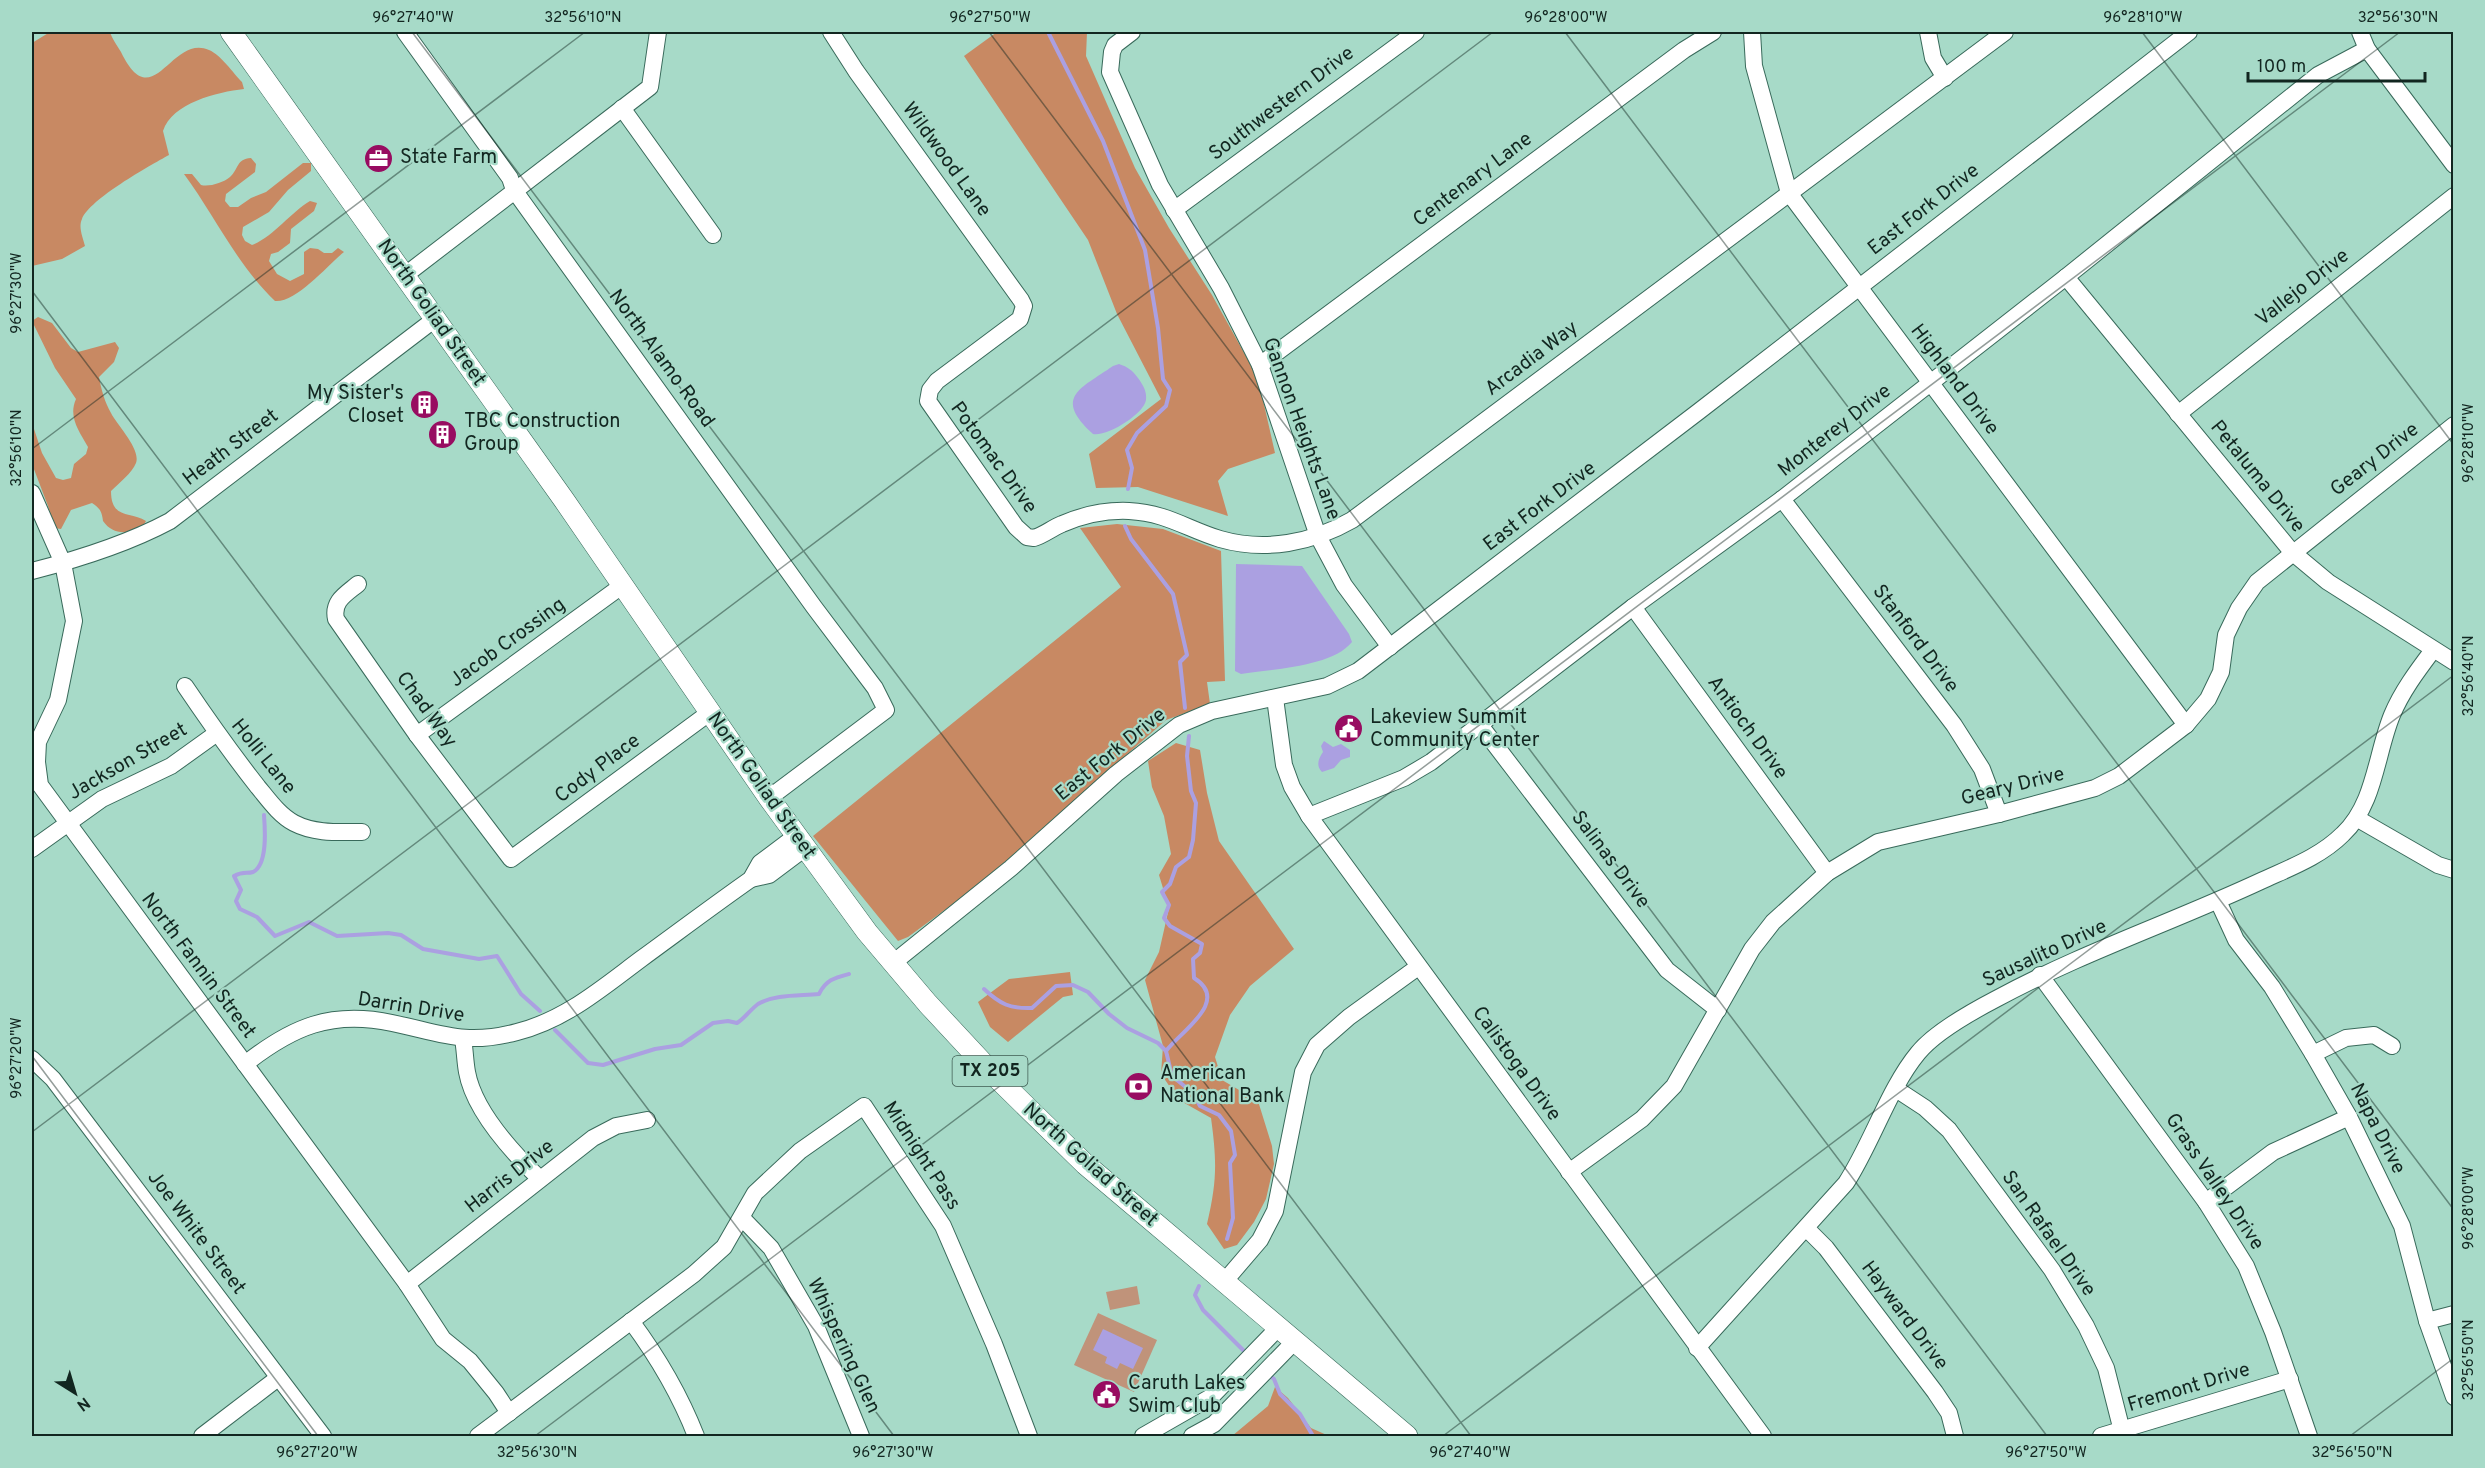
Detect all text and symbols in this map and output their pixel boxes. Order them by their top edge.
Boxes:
text: 96°27'40"W [372,9,454,28]
text: 32°56'10"N [544,9,622,28]
text: 96°27'50"W [949,9,1031,28]
text: 96°28'00"W [1524,9,1608,28]
text: 96°28'10"W [2103,9,2183,28]
text: 32°56'30"N [2358,9,2438,28]
street label: Southwestern Drive [1204,41,1360,167]
scale bar [2248,45,2425,83]
text: 100 m [2257,56,2306,79]
street label: Wildwood Lane [896,97,996,223]
street label: Centenary Lane [1408,127,1538,233]
office icon: State Farm [363,142,395,174]
place label: State Farm [400,145,497,171]
street label: East Fork Drive [1863,158,1985,262]
street label: North Goliad Street [371,234,491,392]
street label: Vallejo Drive [2251,243,2355,333]
text: 96°27'30"W [8,252,27,334]
street label: North Alamo Road [602,285,720,433]
street label: Arcadia Way [1480,316,1584,402]
street label: Highland Drive [1904,319,2004,441]
street label: Gannon Heights Lane [1256,334,1346,524]
street label: Monterey Drive [1773,379,1897,483]
place label: My Sister's Closet [307,381,404,430]
building icon: My Sister's Closet [409,389,441,421]
street label: Potomac Drive [944,397,1042,519]
text: 96°28'10"W [2460,403,2479,483]
street label: Heath Street [178,404,284,492]
text: 32°56'10"N [8,409,27,487]
place label: TBC Construction Group [464,409,621,458]
street label: Petaluma Drive [2204,415,2310,539]
street label: Geary Drive [2325,417,2425,503]
building icon: TBC Construction Group [427,418,459,450]
street label: East Fork Drive [1478,456,1602,558]
street label: Stanford Drive [1866,580,1964,698]
street label: Jacob Crossing [445,592,571,694]
text: 32°56'40"N [2460,635,2479,717]
street label: Chad Way [390,667,462,753]
street label: Antioch Drive [1701,671,1793,785]
street label: East Fork Drive [1050,702,1172,808]
place label: Lakeview Summit Community Center [1370,705,1540,754]
street label: North Goliad Street [701,707,821,865]
public building icon: Lakeview Summit Community Center [1333,713,1365,745]
street label: Holli Lane [225,714,301,800]
street label: Jackson Street [64,717,192,807]
street label: Cody Place [550,728,646,810]
street label: Geary Drive [1959,762,2067,812]
street label: Salinas Drive [1565,806,1655,914]
street label: North Fannin Street [135,888,261,1044]
street label: Sausalito Drive [1979,914,2111,994]
street label: Darrin Drive [356,987,466,1029]
street label: Calistoga Drive [1466,1001,1566,1127]
text: 96°27'20"W [8,1017,27,1099]
road number: TX 205 [952,1056,1028,1086]
place label: American National Bank [1160,1061,1285,1110]
bank icon: American National Bank [1123,1070,1155,1102]
street label: Napa Drive [2343,1079,2411,1179]
street label: Midnight Pass [876,1097,966,1215]
street label: North Goliad Street [1017,1097,1163,1233]
street label: Grass Valley Drive [2158,1108,2270,1256]
street label: Harris Drive [460,1134,560,1220]
street label: Joe White Street [141,1166,251,1300]
street label: San Rafael Drive [1995,1166,2101,1302]
text: 96°28'00"W [2460,1166,2479,1250]
street label: Hayward Drive [1855,1256,1953,1376]
street label: Whispering Glen [800,1274,886,1418]
text: 32°56'50"N [2460,1319,2479,1401]
street label: Fremont Drive [2125,1357,2253,1419]
north arrow [45,1363,105,1423]
place label: Caruth Lakes Swim Club [1128,1371,1245,1420]
public building icon: Caruth Lakes Swim Club [1091,1379,1123,1411]
text: N [72,1392,93,1415]
text: 96°27'20"W [276,1444,358,1463]
text: 32°56'30"N [497,1444,577,1463]
text: 96°27'30"W [852,1444,934,1463]
text: 96°27'40"W [1429,1444,1511,1463]
text: 96°27'50"W [2005,1444,2087,1463]
text: 32°56'50"N [2311,1444,2393,1463]

